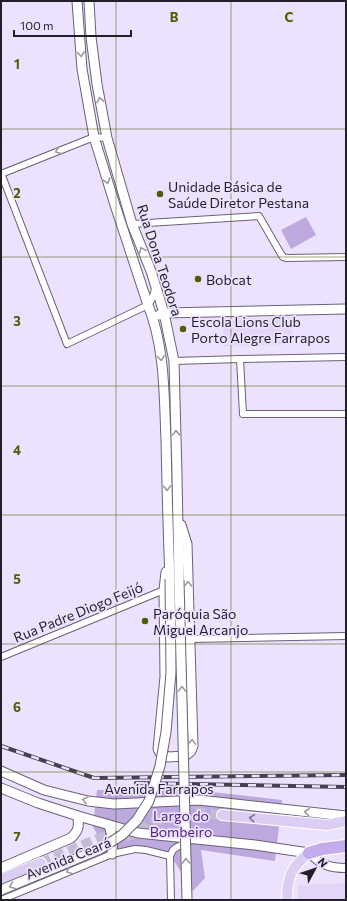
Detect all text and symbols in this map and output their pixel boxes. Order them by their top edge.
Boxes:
text: B [170,9,179,25]
text: C [285,9,294,25]
scale bar [14,12,131,38]
text: 100 m [20,18,54,32]
one-way arrow [76,51,85,57]
text: 1 [14,56,20,72]
one-way arrow [96,97,104,103]
one-way arrow [54,147,61,155]
one-way arrow [102,177,111,184]
place label: Unidade Básica de Saúde Diretor Pestana [168,178,309,211]
text: 2 [13,185,21,201]
marker: Unidade Básica de Saúde Diretor Pestana [155,189,165,199]
street label: Rua Dona Teodora [134,202,186,318]
one-way arrow [139,247,147,254]
place label: Bobcat [206,271,252,288]
marker: Bobcat [193,274,203,284]
text: 3 [13,313,21,329]
place label: Escola Lions Club Porto Alegre Farrapos [191,313,330,346]
marker: Escola Lions Club Porto Alegre Farrapos [178,324,188,334]
one-way arrow [156,355,165,361]
one-way arrow [172,430,180,436]
text: 4 [13,442,21,458]
one-way arrow [163,485,171,491]
text: 5 [13,571,21,587]
street label: Rua Padre Diogo Feijó [11,578,145,646]
one-way arrow [184,581,192,587]
place label: Paróquia São Miguel Arcanjo [153,605,248,638]
marker: Paróquia São Miguel Arcanjo [140,616,150,626]
one-way arrow [177,686,186,692]
text: 6 [13,699,21,715]
one-way arrow [188,739,197,745]
street label: Avenida Farrapos [104,780,214,797]
one-way arrow [82,796,89,804]
park label: Largo do Bombeiro [150,807,212,840]
one-way arrow [304,808,310,817]
one-way arrow [249,813,255,822]
text: 7 [13,828,21,844]
street label: Avenida Ceará [23,833,113,883]
north arrow [295,849,335,889]
text: N [315,855,331,870]
one-way arrow [182,858,190,864]
one-way arrow [66,866,74,874]
one-way arrow [9,881,16,889]

